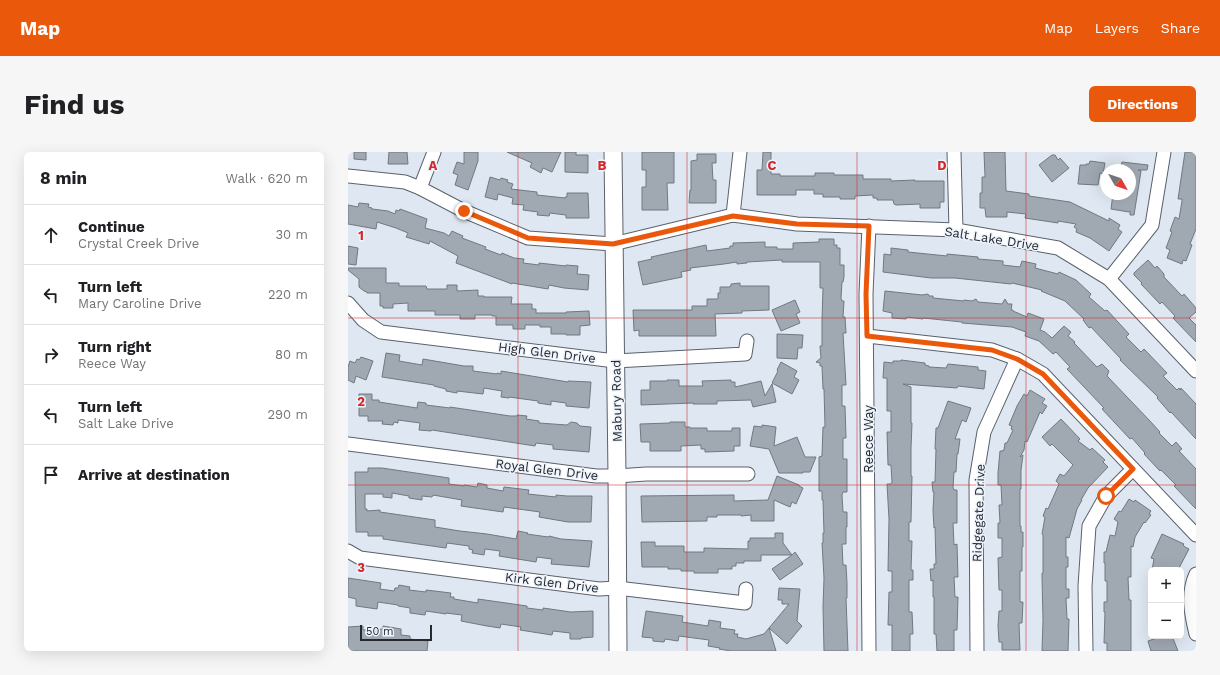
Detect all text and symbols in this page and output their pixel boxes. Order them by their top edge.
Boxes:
text: Map [20,17,60,40]
text: Map [1044,20,1073,36]
text: Layers [1095,20,1139,36]
text: Share [1161,20,1200,36]
button: Directions [1089,86,1196,122]
text: Find us [24,88,124,121]
text: A [429,158,438,173]
text: B [598,158,607,173]
text: C [768,158,777,173]
text: D [937,158,947,173]
north arrow [1100,164,1136,200]
text: 8 min [40,168,87,188]
text: Walk · 620 m [225,171,308,186]
route end [455,202,473,220]
text: Continue [78,218,145,236]
icon: ahead [40,224,62,246]
street label: Salt Lake Drive [943,224,1040,253]
text: 30 m [276,227,308,242]
text: 1 [358,228,364,243]
text: Crystal Creek Drive [78,236,199,251]
text: Turn left [78,278,142,296]
icon: left [40,284,62,306]
text: 220 m [268,287,308,302]
text: Mary Caroline Drive [78,296,201,311]
text: Turn right [78,338,151,356]
street label: High Glen Drive [497,339,597,366]
icon: right [40,344,62,366]
text: 80 m [275,347,308,362]
text: Reece Way [78,356,146,371]
street label: Mabury Road [608,360,625,442]
text: 2 [357,394,365,409]
text: Turn left [78,398,142,416]
icon: left [40,404,62,426]
street label: Reece Way [861,405,876,473]
text: 290 m [267,407,308,422]
text: Salt Lake Drive [78,416,174,431]
street label: Royal Glen Drive [495,456,599,483]
icon: arrive [40,464,62,486]
street label: Ridgegate Drive [969,464,988,562]
text: Arrive at destination [78,466,230,484]
route start [1097,487,1115,505]
text: 3 [357,560,365,575]
map controls [1148,567,1184,639]
button: + [1148,567,1184,603]
street label: Kirk Glen Drive [504,569,600,596]
button: − [1148,603,1184,639]
scale bar [360,623,432,642]
text: 50 m [366,625,393,638]

